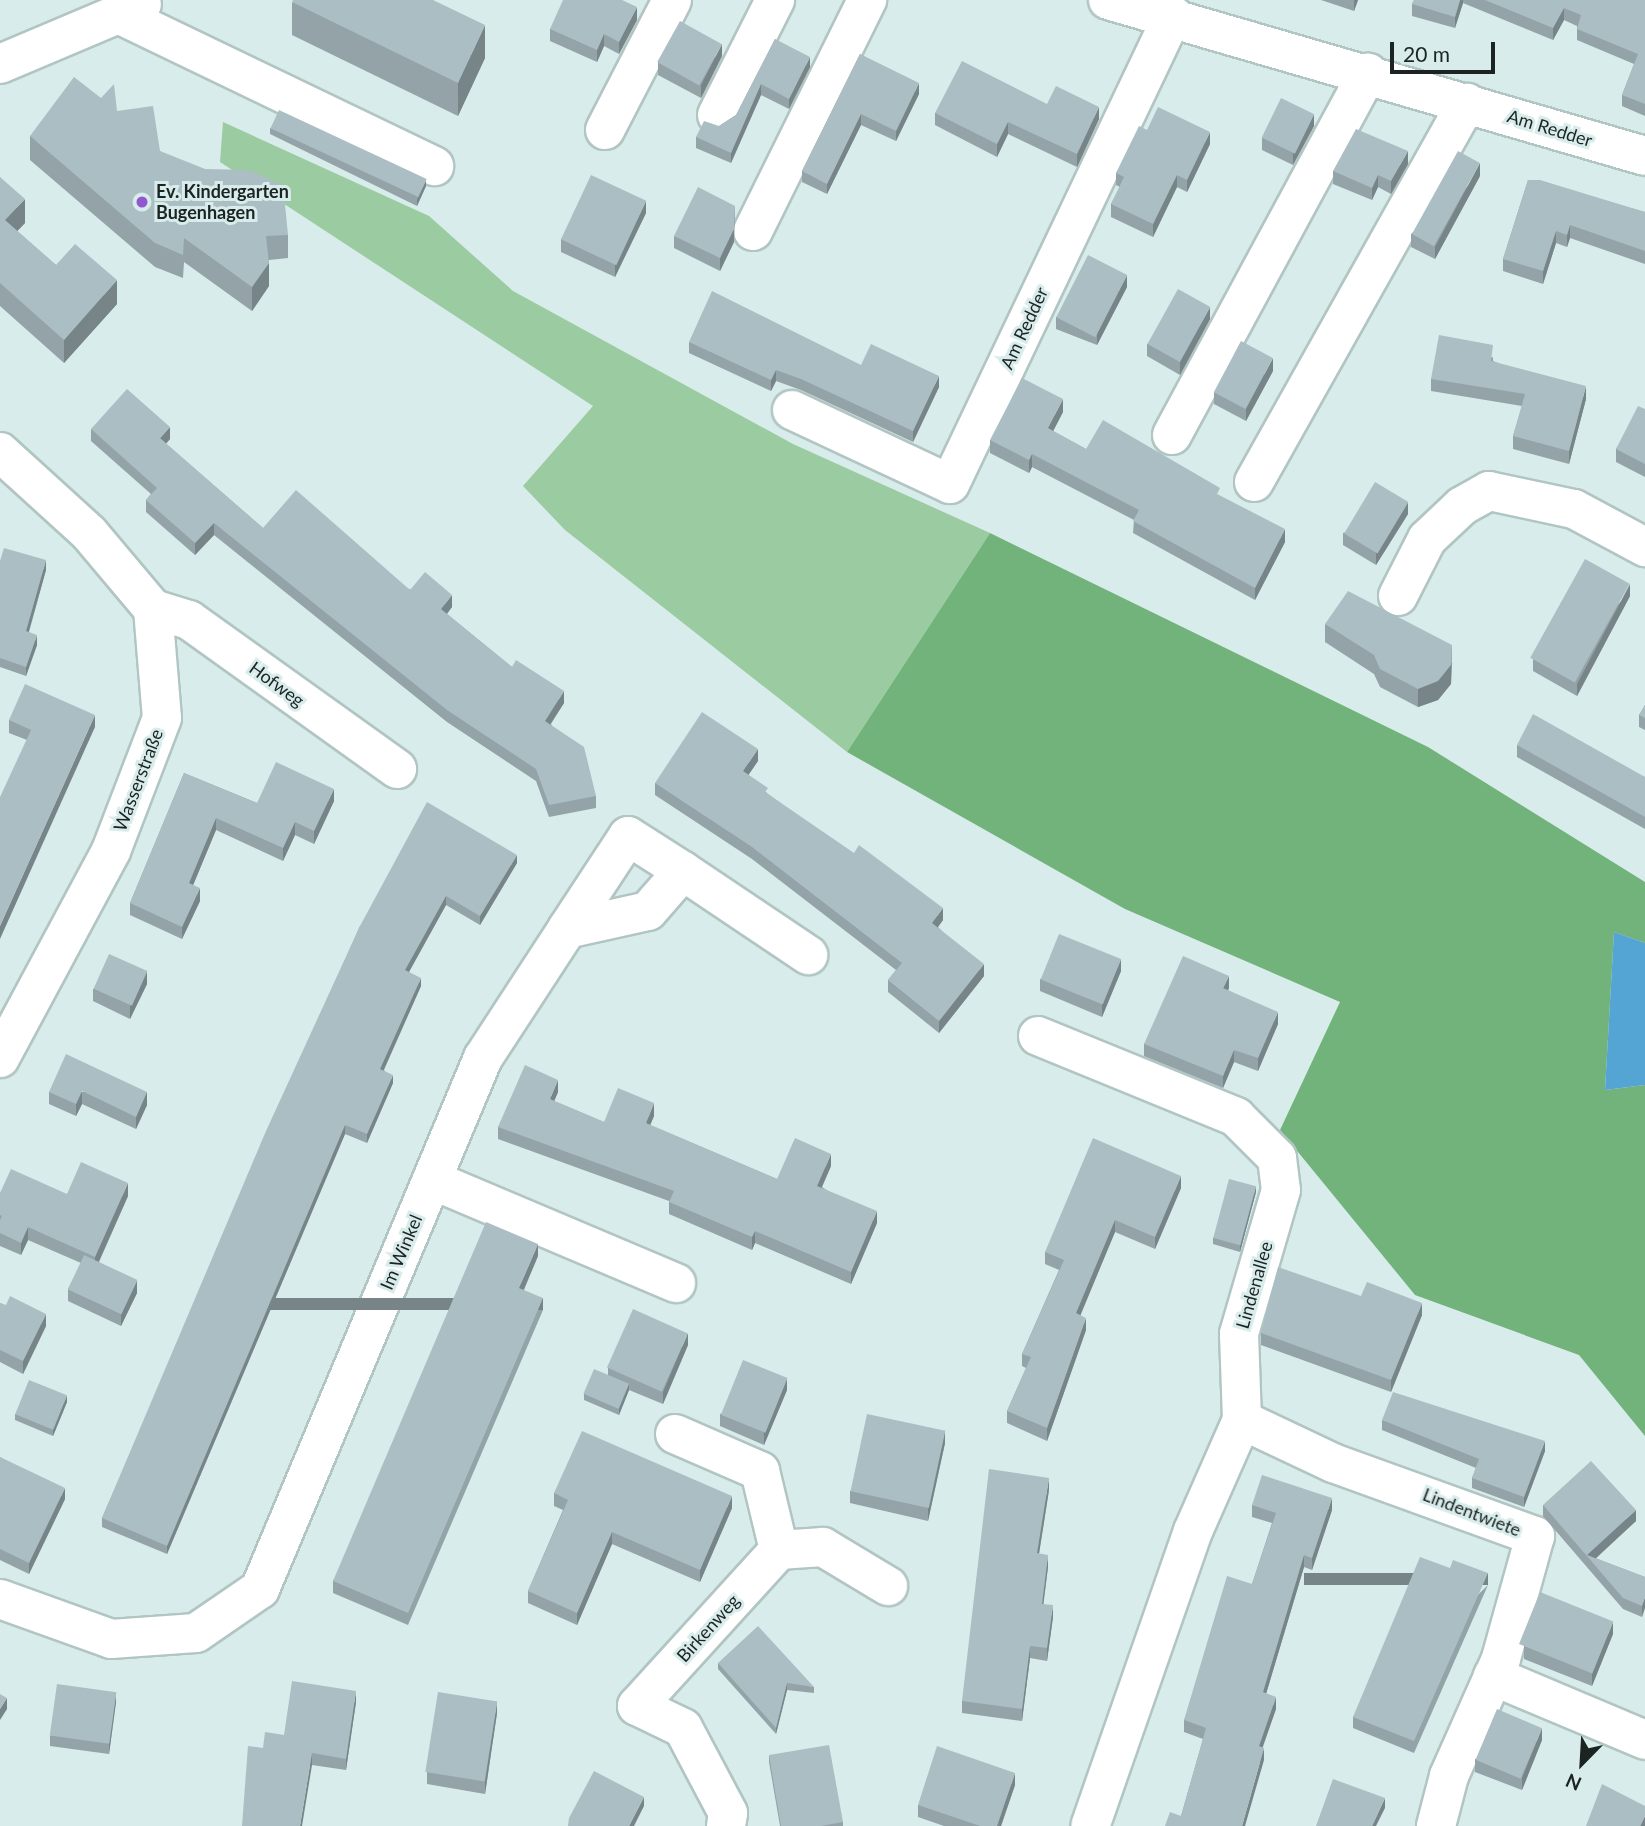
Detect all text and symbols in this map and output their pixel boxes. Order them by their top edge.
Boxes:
scale bar [1393,28,1498,72]
text: 20 m [1403,41,1450,66]
street label: Am Redder [1505,105,1595,151]
place label: Ev. Kindergarten Bugenhagen [156,181,289,224]
marker: Ev. Kindergarten Bugenhagen [134,194,150,210]
street label: Am Redder [996,284,1052,372]
street label: Hofweg [245,657,309,711]
street label: Wasserstraße [109,726,167,834]
street label: Im Winkel [375,1211,427,1293]
street label: Lindenallee [1231,1239,1277,1331]
street label: Lindentwiete [1420,1483,1524,1541]
street label: Birkenweg [672,1590,744,1666]
north arrow [1547,1728,1617,1798]
text: N [1562,1769,1585,1796]

